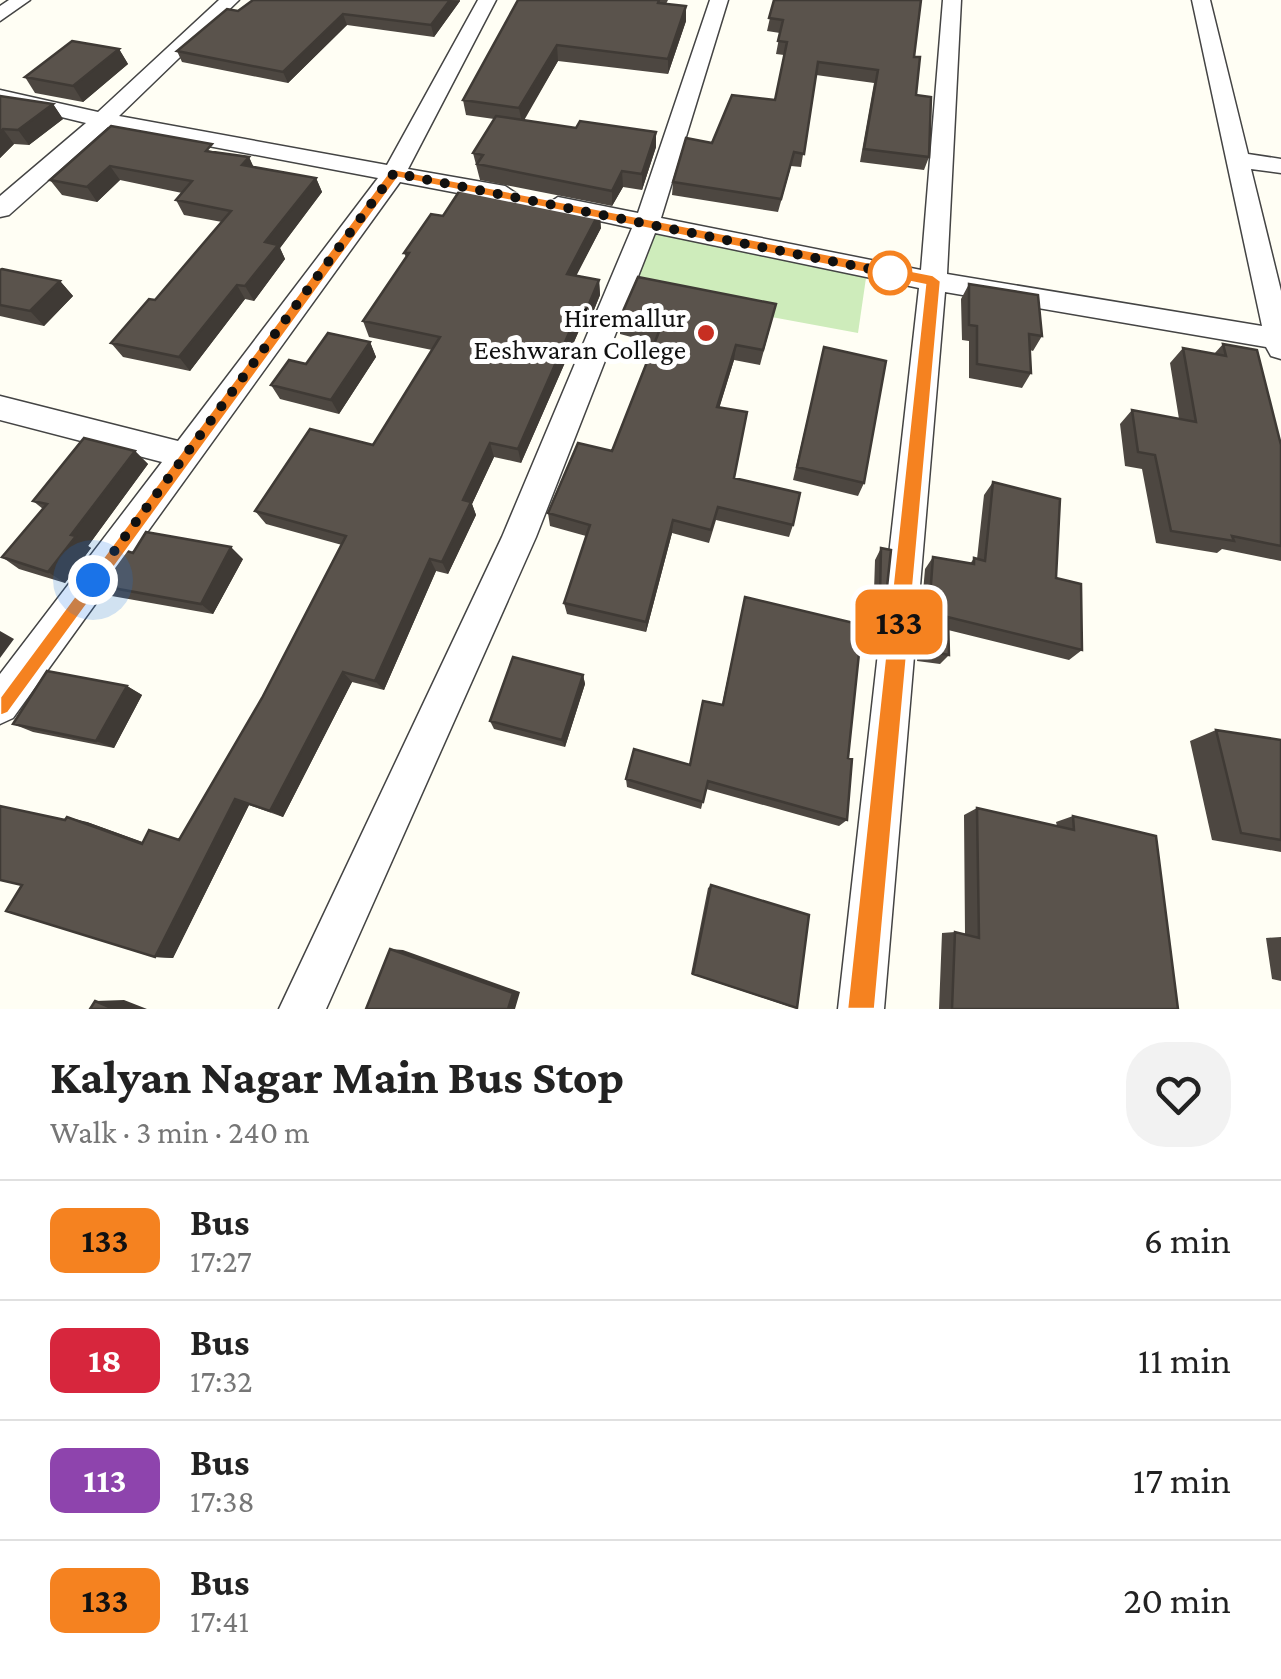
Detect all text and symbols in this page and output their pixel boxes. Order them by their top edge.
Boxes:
unlabelled marker [869,252,911,294]
place label: Hiremallur Eeshwaran College [474,302,686,365]
marker: Hiremallur Eeshwaran College [695,322,717,344]
your location [68,555,118,605]
line badge: 133 [842,590,956,654]
text: 133 [875,603,923,642]
button: heart [1126,1042,1231,1147]
text: Kalyan Nagar Main Bus Stop [50,1050,624,1103]
text: Walk · 3 min · 240 m [50,1114,310,1150]
text: Bus [190,1201,249,1243]
text: 6 min [1144,1219,1231,1261]
text: 133 [81,1221,129,1260]
text: 17:27 [190,1243,252,1279]
text: Bus [190,1321,249,1363]
text: 11 min [1138,1339,1231,1381]
text: 18 [88,1341,122,1380]
text: 17:32 [190,1363,253,1399]
text: Bus [190,1441,249,1483]
text: 17 min [1133,1459,1231,1501]
text: 113 [83,1461,127,1500]
text: 17:38 [190,1483,255,1519]
text: Bus [190,1561,249,1603]
text: 20 min [1123,1579,1231,1621]
text: 133 [81,1581,129,1620]
text: 17:41 [190,1603,249,1639]

